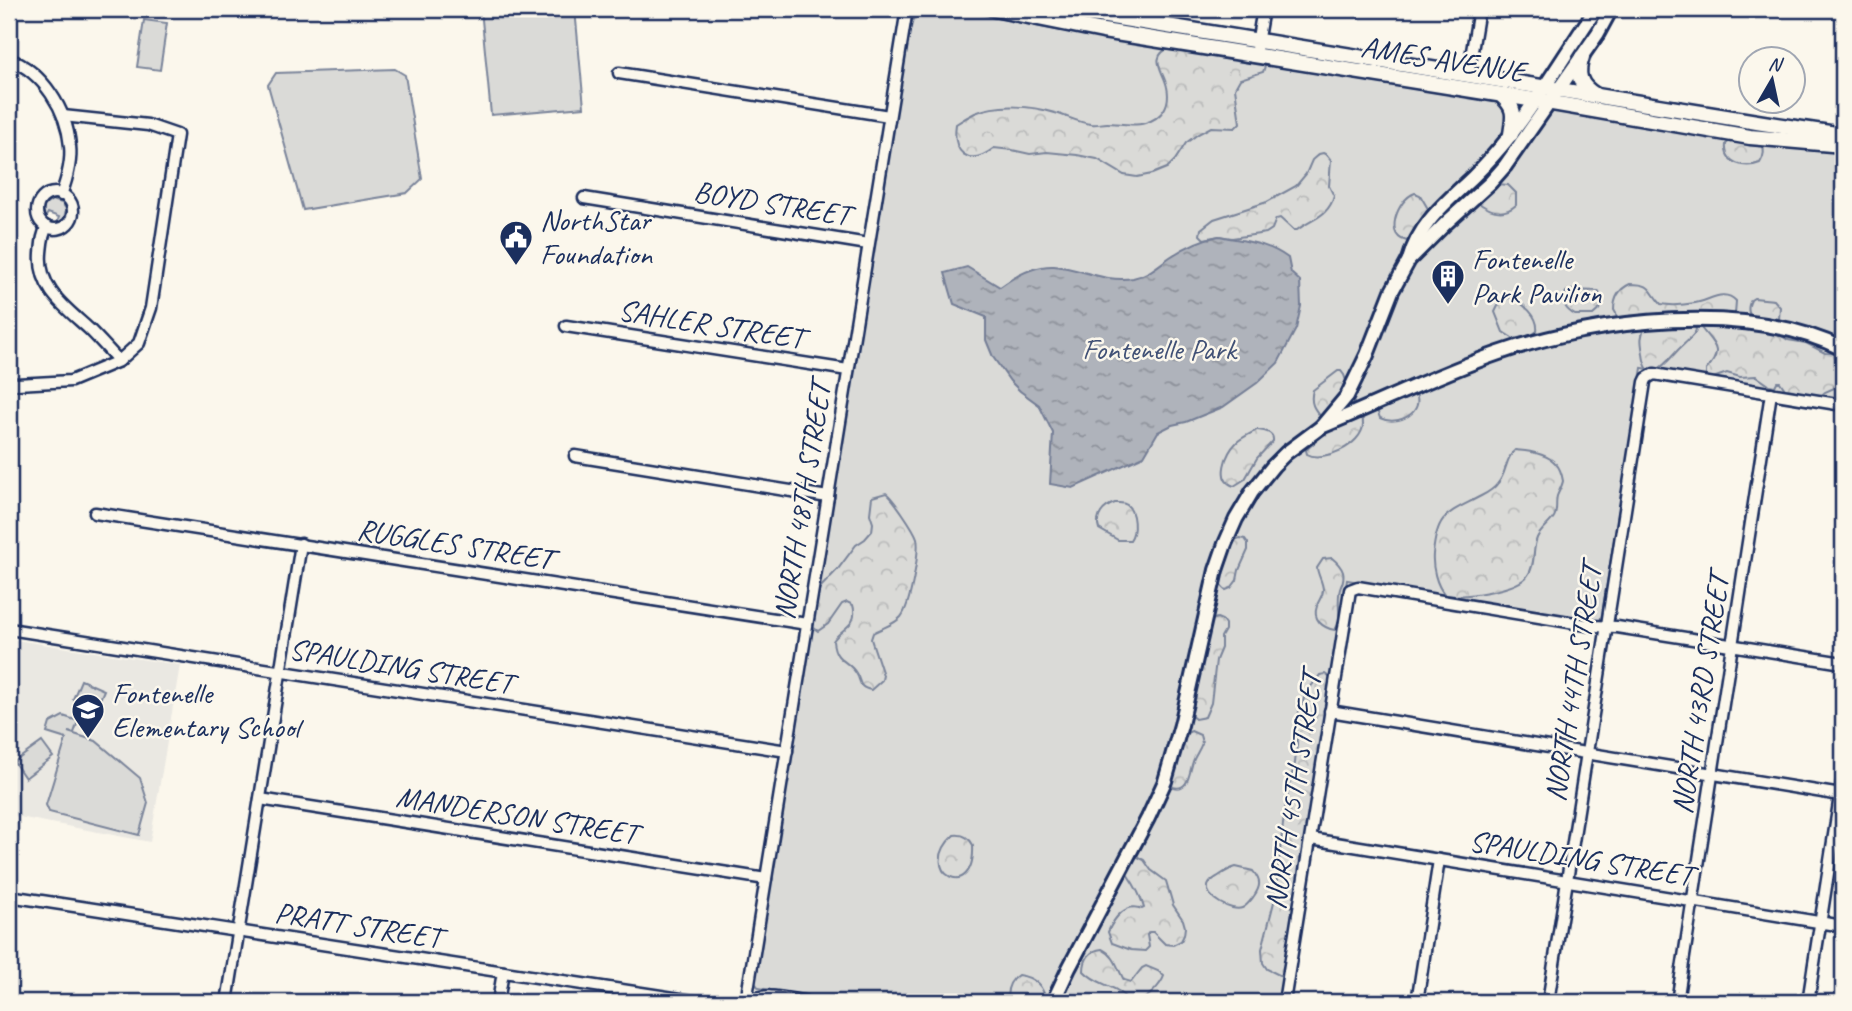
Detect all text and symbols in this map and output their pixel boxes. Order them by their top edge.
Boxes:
street label: AMES AVENUE [1358,27,1531,91]
north arrow [1736,46,1806,116]
text: N [1767,51,1785,77]
street label: BOYD STREET [691,172,859,235]
place label: NorthStar Foundation [540,201,653,273]
public building icon: NorthStar Foundation [497,218,535,267]
place label: Fontenelle Park Pavilion [1472,240,1602,312]
building icon: Fontenelle Park Pavilion [1429,257,1467,306]
street label: SAHLER STREET [616,291,813,358]
park label: Fontenelle Park [1082,330,1238,368]
street label: NORTH 48TH STREET [765,373,841,622]
street label: RUGGLES STREET [355,510,563,579]
street label: NORTH 44TH STREET [1536,555,1612,804]
street label: NORTH 43RD STREET [1662,564,1739,816]
street label: SPAULDING STREET [286,630,522,703]
street label: NORTH 45TH STREET [1256,663,1332,912]
place label: Fontenelle Elementary School [112,674,304,746]
school or university icon: Fontenelle Elementary School [69,691,107,740]
street label: MANDERSON STREET [394,777,647,854]
street label: SPAULDING STREET [1466,822,1702,895]
street label: PRATT STREET [272,893,451,958]

